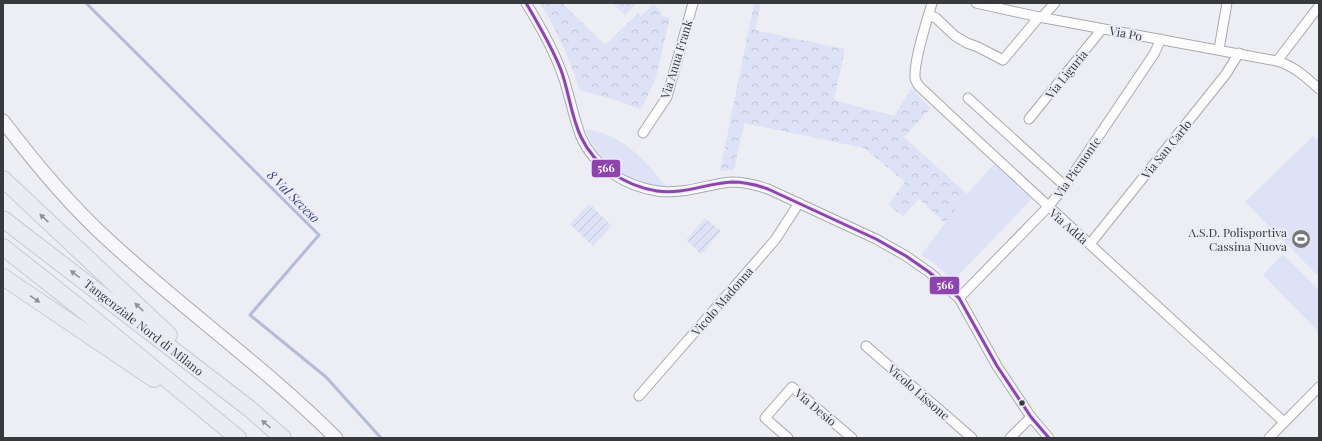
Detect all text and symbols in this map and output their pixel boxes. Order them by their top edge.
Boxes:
street label: Via Anna Frank [656,17,696,101]
street label: Via Po [1107,22,1144,44]
street label: Via Liguria [1041,46,1091,102]
street label: Via San Carlo [1137,116,1195,183]
street label: Via Piemonte [1050,133,1104,201]
line badge: 566 [591,159,621,178]
text: 566 [597,160,615,175]
water label: 8 Val Seveso [264,166,324,226]
street label: Via Adda [1045,204,1092,247]
one-way arrow [39,213,49,223]
place label: A.S.D. Polisportiva Cassina Nuova [1187,224,1287,254]
sports icon: A.S.D. Polisportiva Cassina Nuova [1290,228,1312,250]
street label: Vicolo Madonna [687,263,756,340]
one-way arrow [69,270,80,279]
street label: Tangenziale Nord di Milano [81,275,207,379]
line badge: 566 [929,276,960,295]
text: 566 [936,277,954,292]
one-way arrow [29,295,41,302]
one-way arrow [134,302,144,312]
street label: Vicolo Lissone [884,360,953,423]
street label: Via Desio [791,384,841,429]
unlabelled marker [1017,398,1027,408]
one-way arrow [261,419,271,428]

